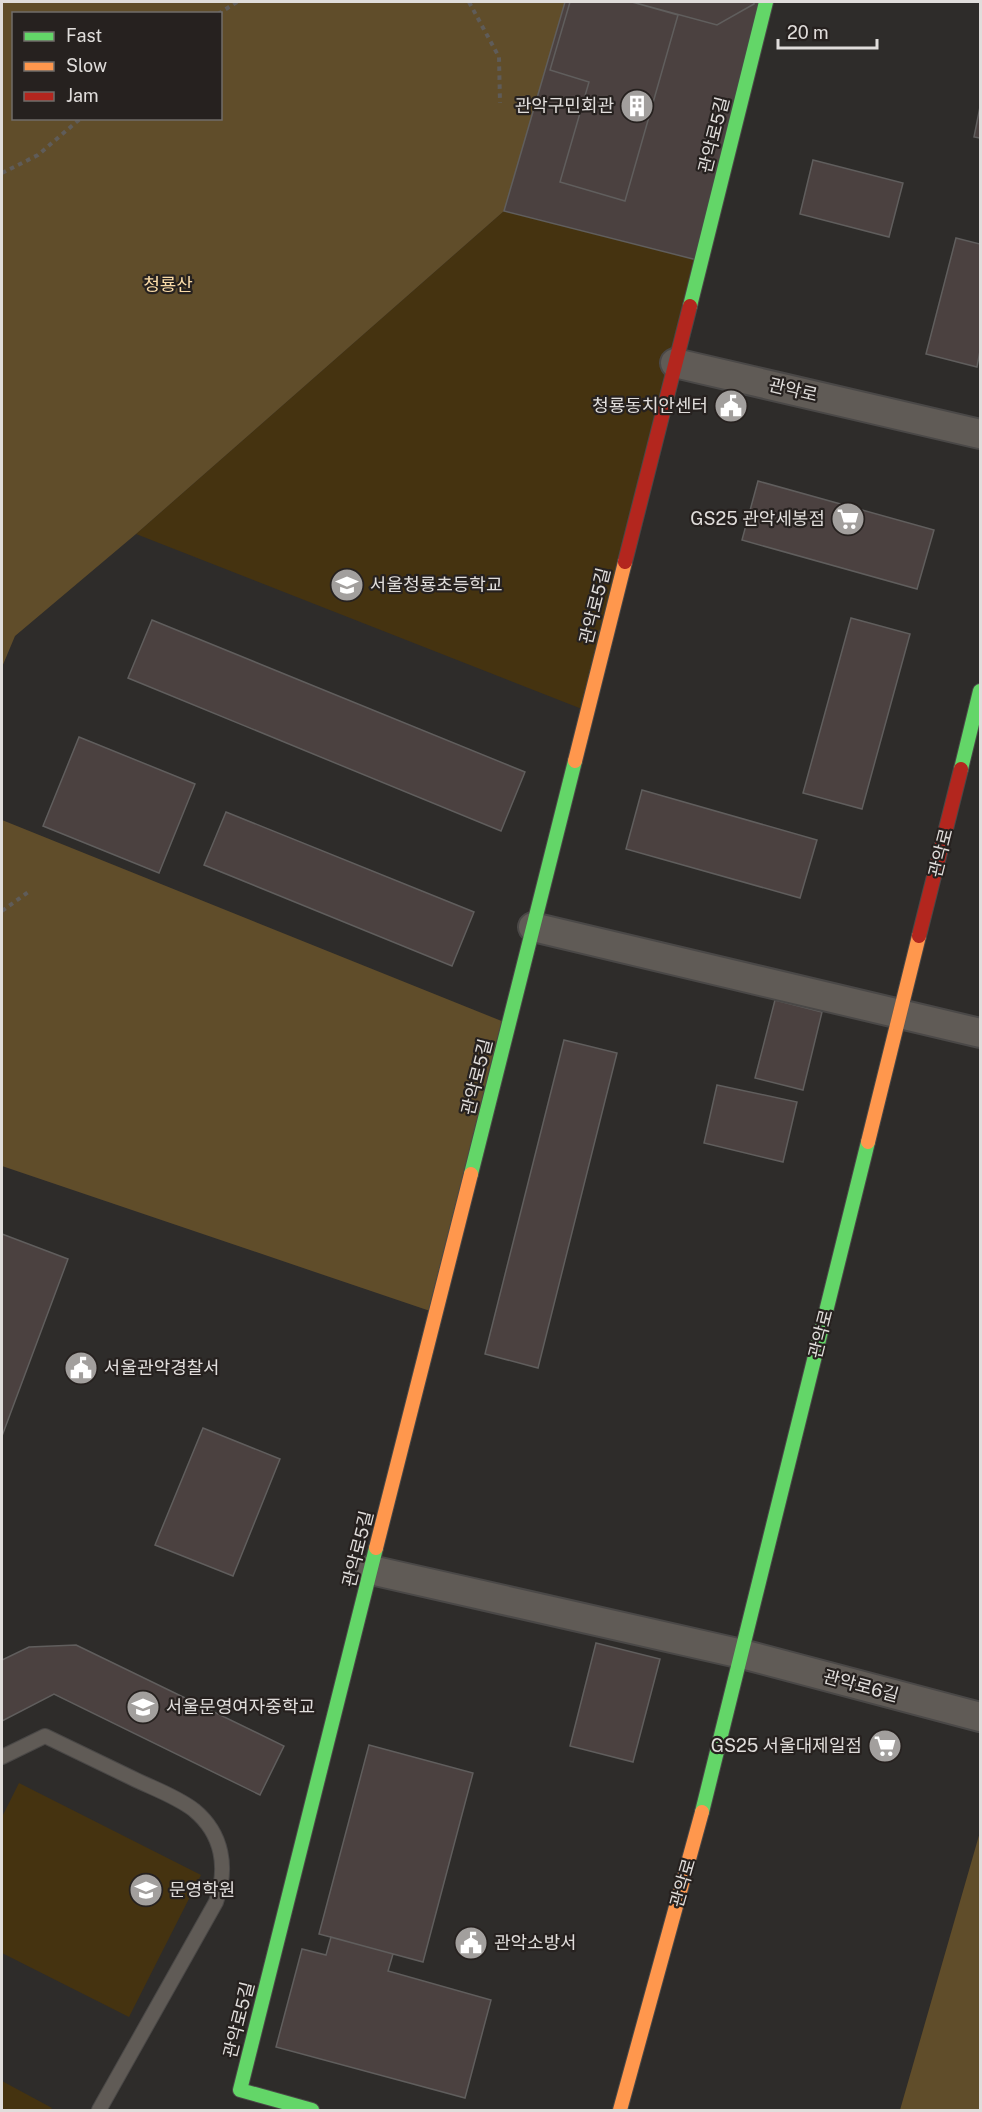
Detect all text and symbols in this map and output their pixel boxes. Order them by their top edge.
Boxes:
legend [12,12,222,120]
scale bar [778,12,877,50]
text: 20 m [787,22,829,43]
text: Fast [66,25,102,46]
text: Slow [66,55,107,76]
text: Jam [66,85,99,106]
building icon: 관악구민회관 [619,88,655,124]
place label: 관악구민회관 [515,95,614,116]
street label: 관악로5길 [694,95,733,175]
park label: 청룡산 [143,274,193,295]
street label: 관악로 [767,374,820,405]
public building icon: 청룡동치안센터 [713,388,749,424]
place label: 청룡동치안센터 [592,395,708,416]
supermarket icon: GS25 관악세봉점 [830,501,866,537]
place label: GS25 관악세봉점 [690,508,825,529]
street label: 관악로5길 [575,566,614,646]
school or university icon: 서울청룡초등학교 [329,567,365,603]
place label: 서울청룡초등학교 [370,574,502,595]
street label: 관악로 [924,826,957,880]
street label: 관악로5길 [457,1037,496,1117]
street label: 관악로 [804,1307,837,1361]
public building icon: 서울관악경찰서 [63,1350,99,1386]
place label: 서울관악경찰서 [104,1357,220,1378]
street label: 관악로5길 [338,1509,377,1589]
street label: 관악로6길 [821,1665,901,1706]
school or university icon: 서울문영여자중학교 [125,1689,161,1725]
place label: 서울문영여자중학교 [166,1696,315,1717]
supermarket icon: GS25 서울대제일점 [867,1728,903,1764]
place label: GS25 서울대제일점 [711,1735,862,1756]
street label: 관악로 [666,1856,699,1910]
school or university icon: 문영학원 [128,1872,164,1908]
place label: 문영학원 [169,1879,235,1900]
public building icon: 관악소방서 [453,1925,489,1961]
place label: 관악소방서 [494,1932,577,1953]
street label: 관악로5길 [219,1980,258,2060]

